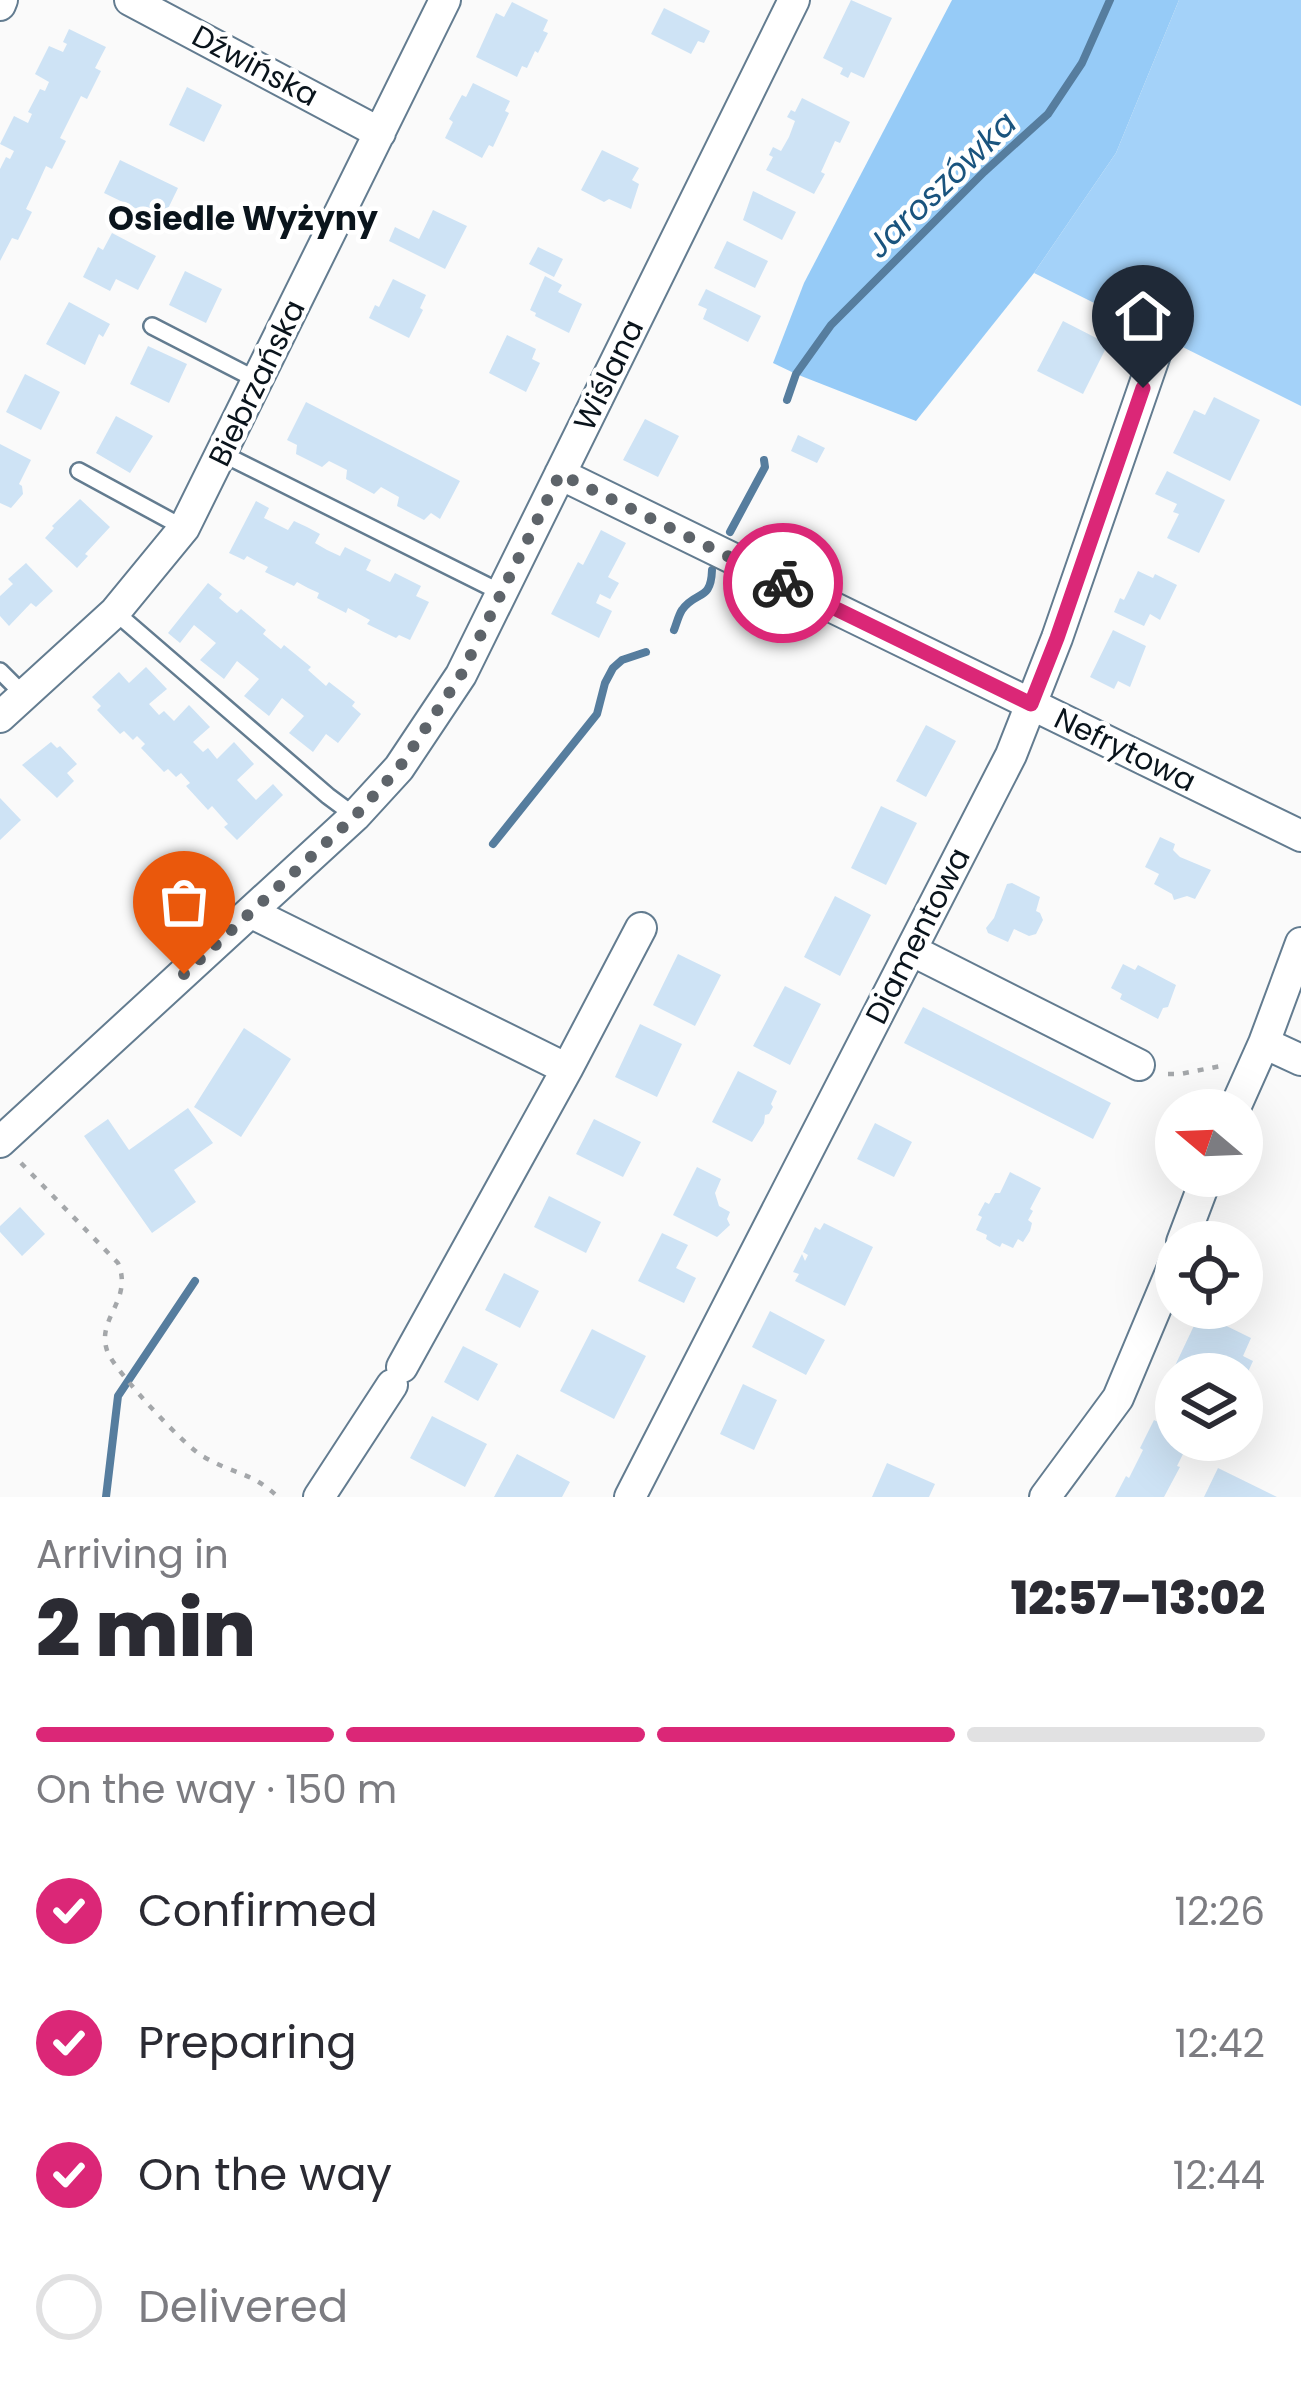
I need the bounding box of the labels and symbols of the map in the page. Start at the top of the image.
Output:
street label: Dźwińska [184,14,326,117]
water label: Jaroszówka [856,100,1027,268]
district label: Osiedle Wyżyny [108,195,378,242]
pin [1092,265,1194,388]
street label: Biebrzańska [198,292,315,473]
street label: Wiślana [563,312,654,438]
courier [723,523,843,643]
street label: Nefrytowa [1047,697,1203,802]
street label: Diamentowa [855,840,980,1031]
pin [133,851,235,974]
north arrow [1155,1089,1263,1197]

